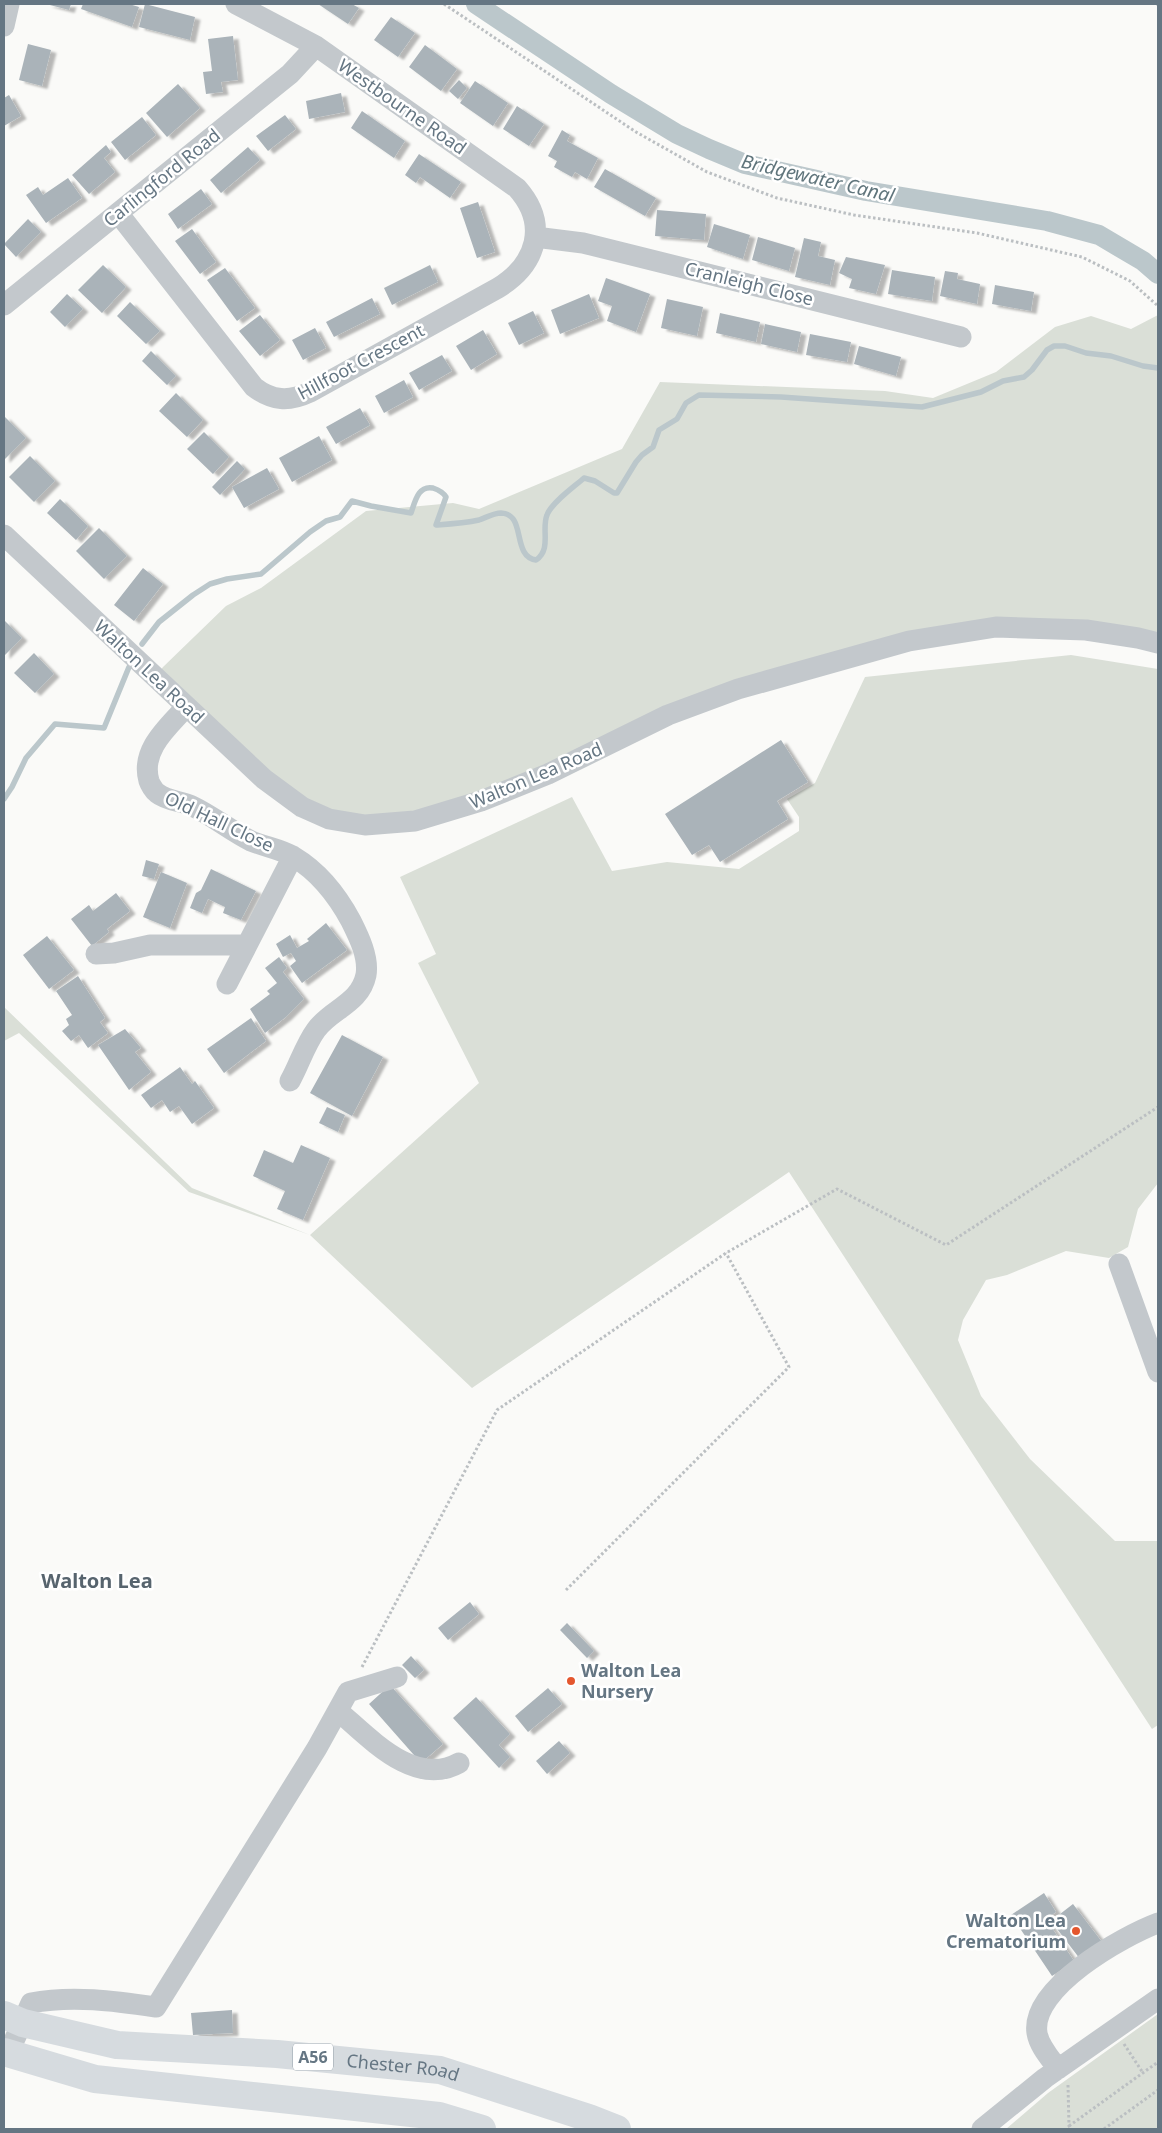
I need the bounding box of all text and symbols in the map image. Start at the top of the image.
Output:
street label: Westbourne Road [334,53,471,159]
street label: Carlingford Road [98,123,225,232]
water label: Bridgewater Canal [739,148,898,209]
street label: Cranleigh Close [682,255,816,311]
street label: Hillfoot Crescent [293,317,428,405]
street label: Walton Lea Road [90,614,210,728]
street label: Walton Lea Road [466,736,606,814]
street label: Old Hall Close [161,785,278,857]
district label: Walton Lea [41,1567,153,1594]
place label: Walton Lea Nursery [581,1658,681,1703]
marker: Walton Lea Nursery [565,1675,577,1687]
place label: Walton Lea Crematorium [946,1908,1066,1953]
marker: Walton Lea Crematorium [1070,1925,1082,1937]
road number: A56 [293,2044,333,2070]
street label: Chester Road [346,2048,463,2086]

